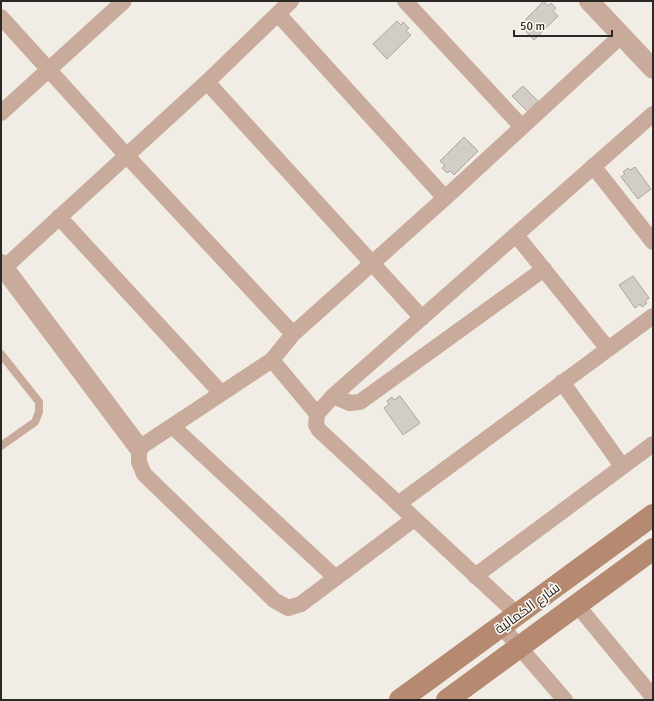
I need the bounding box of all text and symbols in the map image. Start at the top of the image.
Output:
scale bar [514,12,612,38]
text: 50 m [520,19,545,34]
street label: شارع الكمالية [491,579,563,638]

